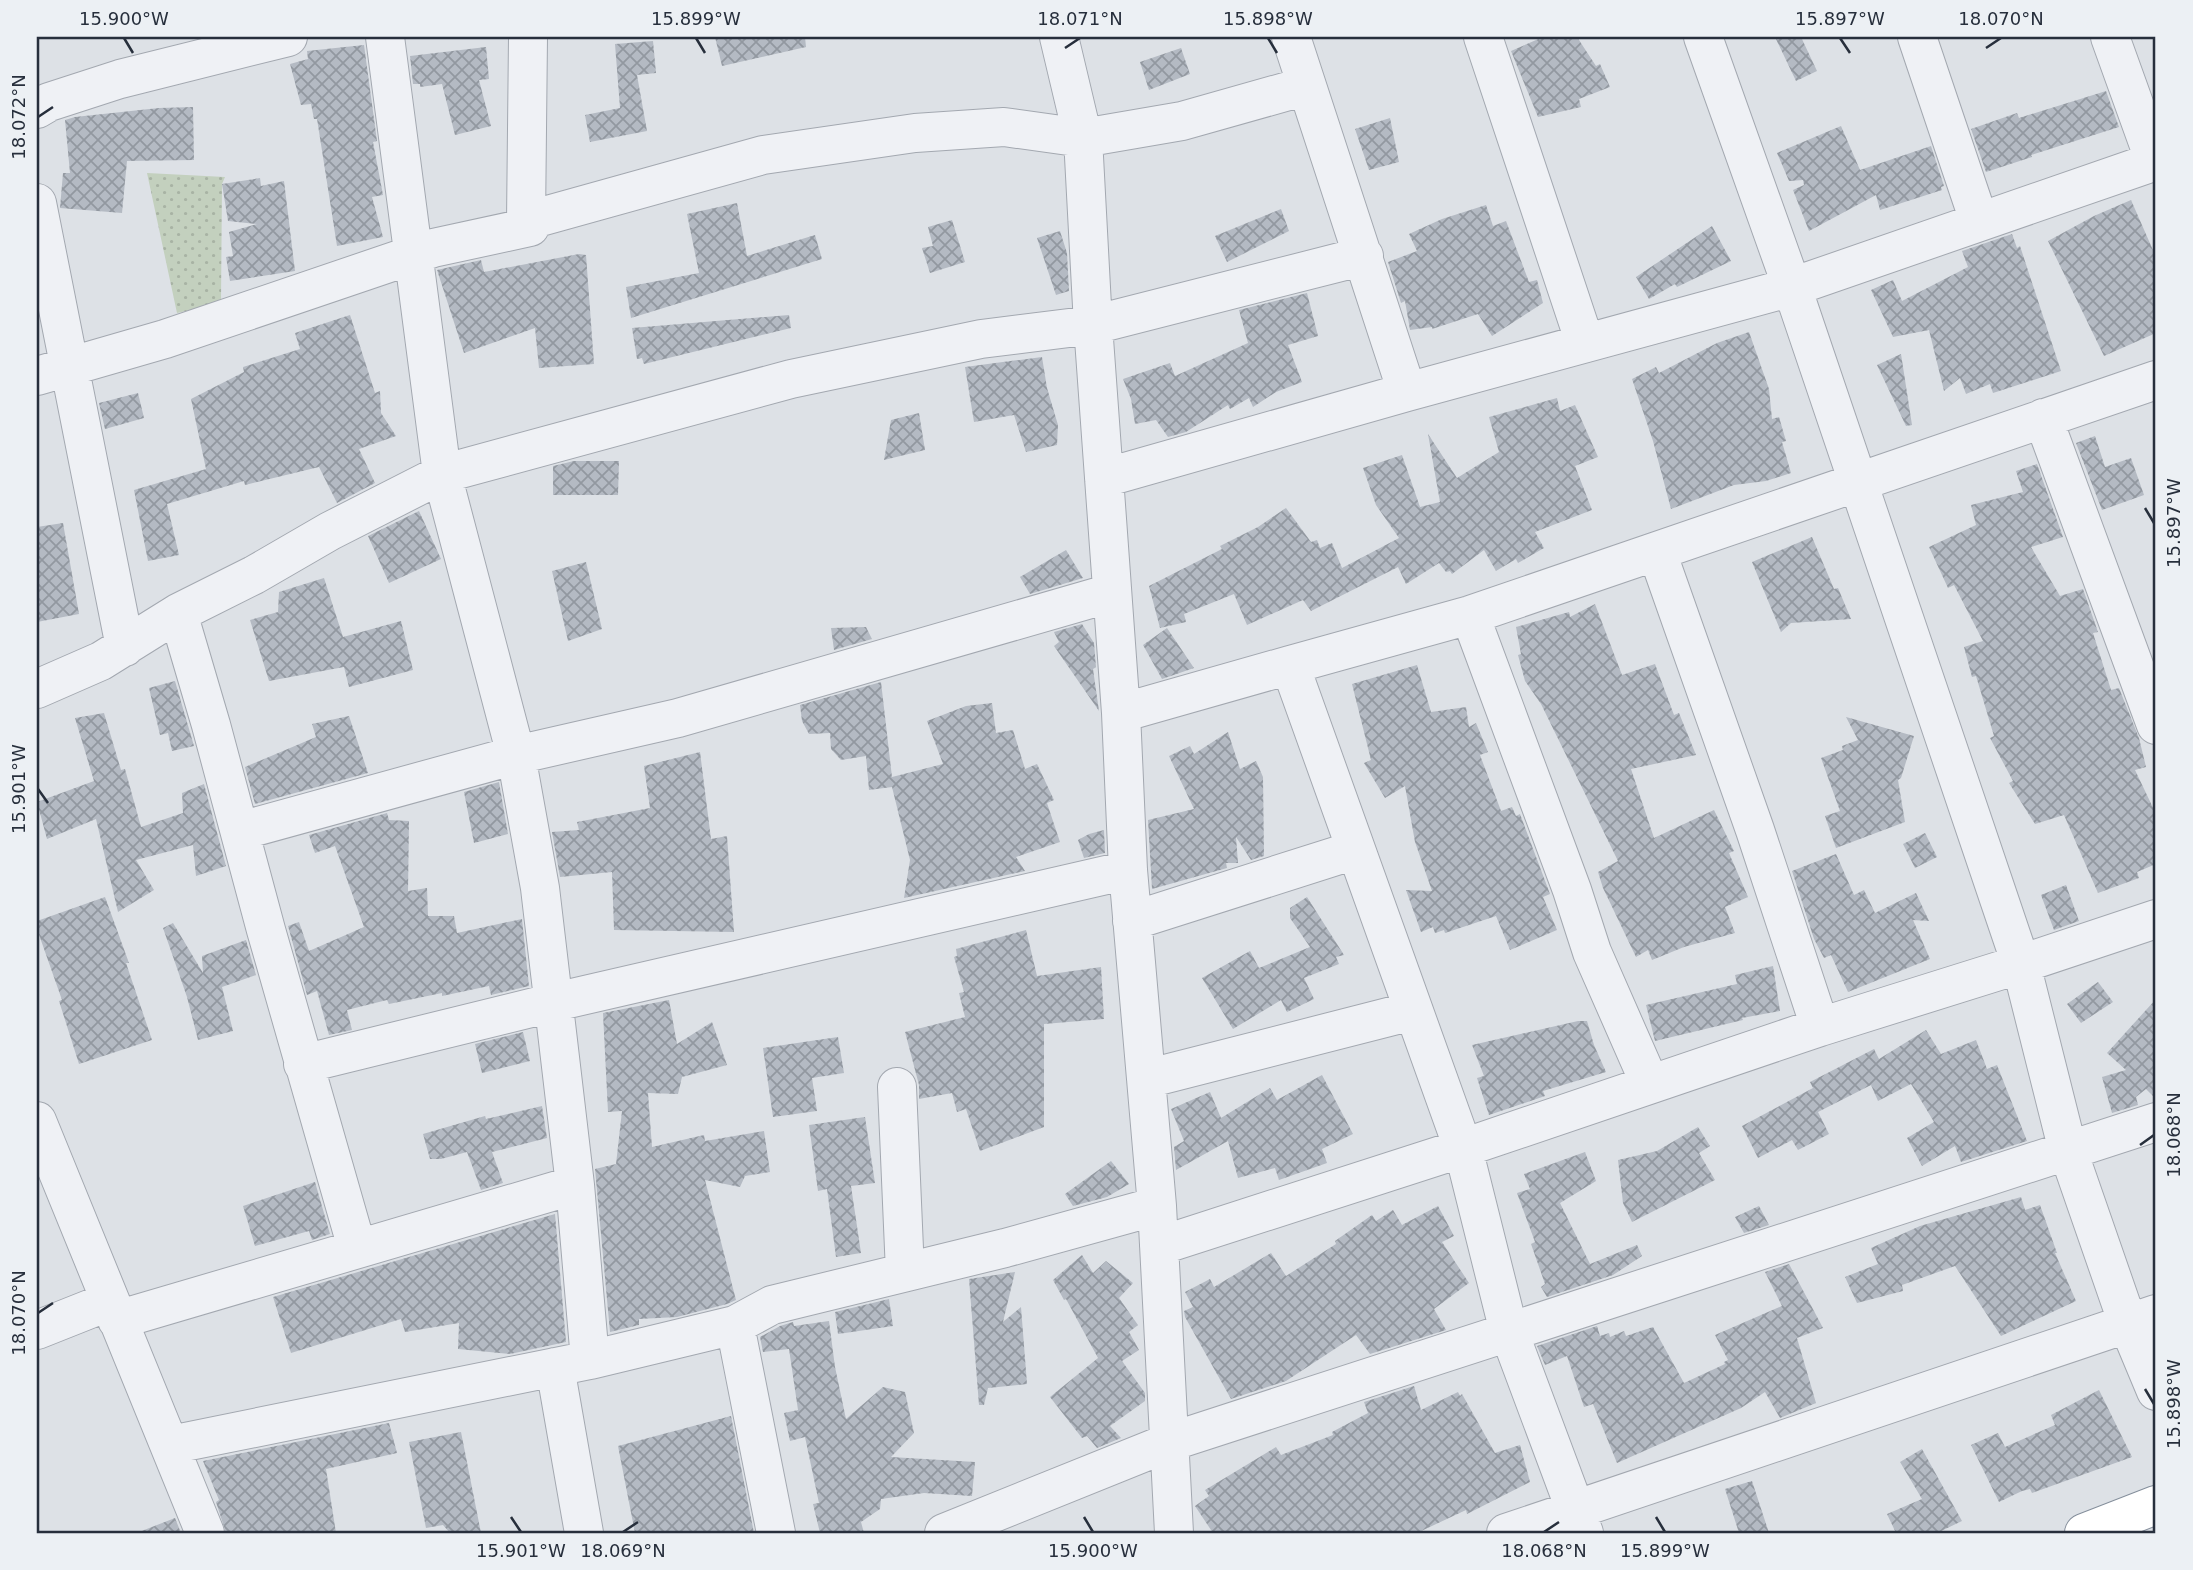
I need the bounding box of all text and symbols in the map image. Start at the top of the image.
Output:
text: 15.900°W [79,8,169,29]
text: 15.899°W [651,8,741,29]
text: 18.071°N [1037,8,1123,29]
text: 15.898°W [1223,8,1313,29]
text: 15.897°W [1795,8,1885,29]
text: 18.070°N [1958,8,2044,29]
text: 18.072°N [8,74,29,160]
text: 15.897°W [2163,478,2184,568]
text: 15.901°W [8,744,29,834]
text: 18.068°N [2163,1092,2184,1178]
text: 18.070°N [8,1270,29,1356]
text: 15.898°W [2163,1359,2184,1449]
text: 15.901°W [476,1540,566,1561]
text: 18.069°N [580,1540,666,1561]
text: 15.900°W [1048,1540,1138,1561]
text: 18.068°N [1501,1540,1587,1561]
text: 15.899°W [1620,1540,1710,1561]

